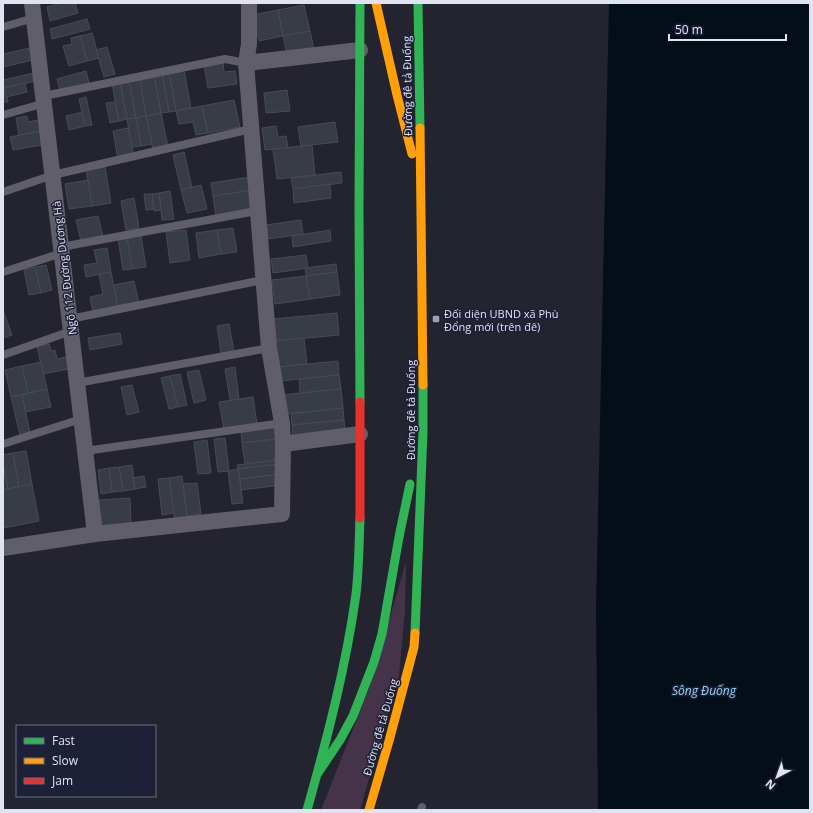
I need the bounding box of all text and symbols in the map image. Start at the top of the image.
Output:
scale bar [669,16,786,42]
text: 50 m [675,21,703,38]
street label: Đường đê tả Đuống [399,36,415,136]
street label: Ngõ 112 Đường Dương Hà [48,200,80,336]
place label: Đối diện UBND xã Phù Đổng mới (trên đê) [444,306,559,334]
marker: Đối diện UBND xã Phù Đổng mới (trên đê) [431,314,441,324]
street label: Đường đê tả Đuống [403,360,418,460]
street label: Đường đê tả Đuống [359,677,401,777]
water label: Sông Đuống [672,682,737,699]
legend [16,725,156,797]
text: Fast [52,732,75,749]
text: Slow [52,752,79,769]
north arrow [757,757,797,797]
text: Jam [51,772,73,789]
text: N [762,776,778,794]

